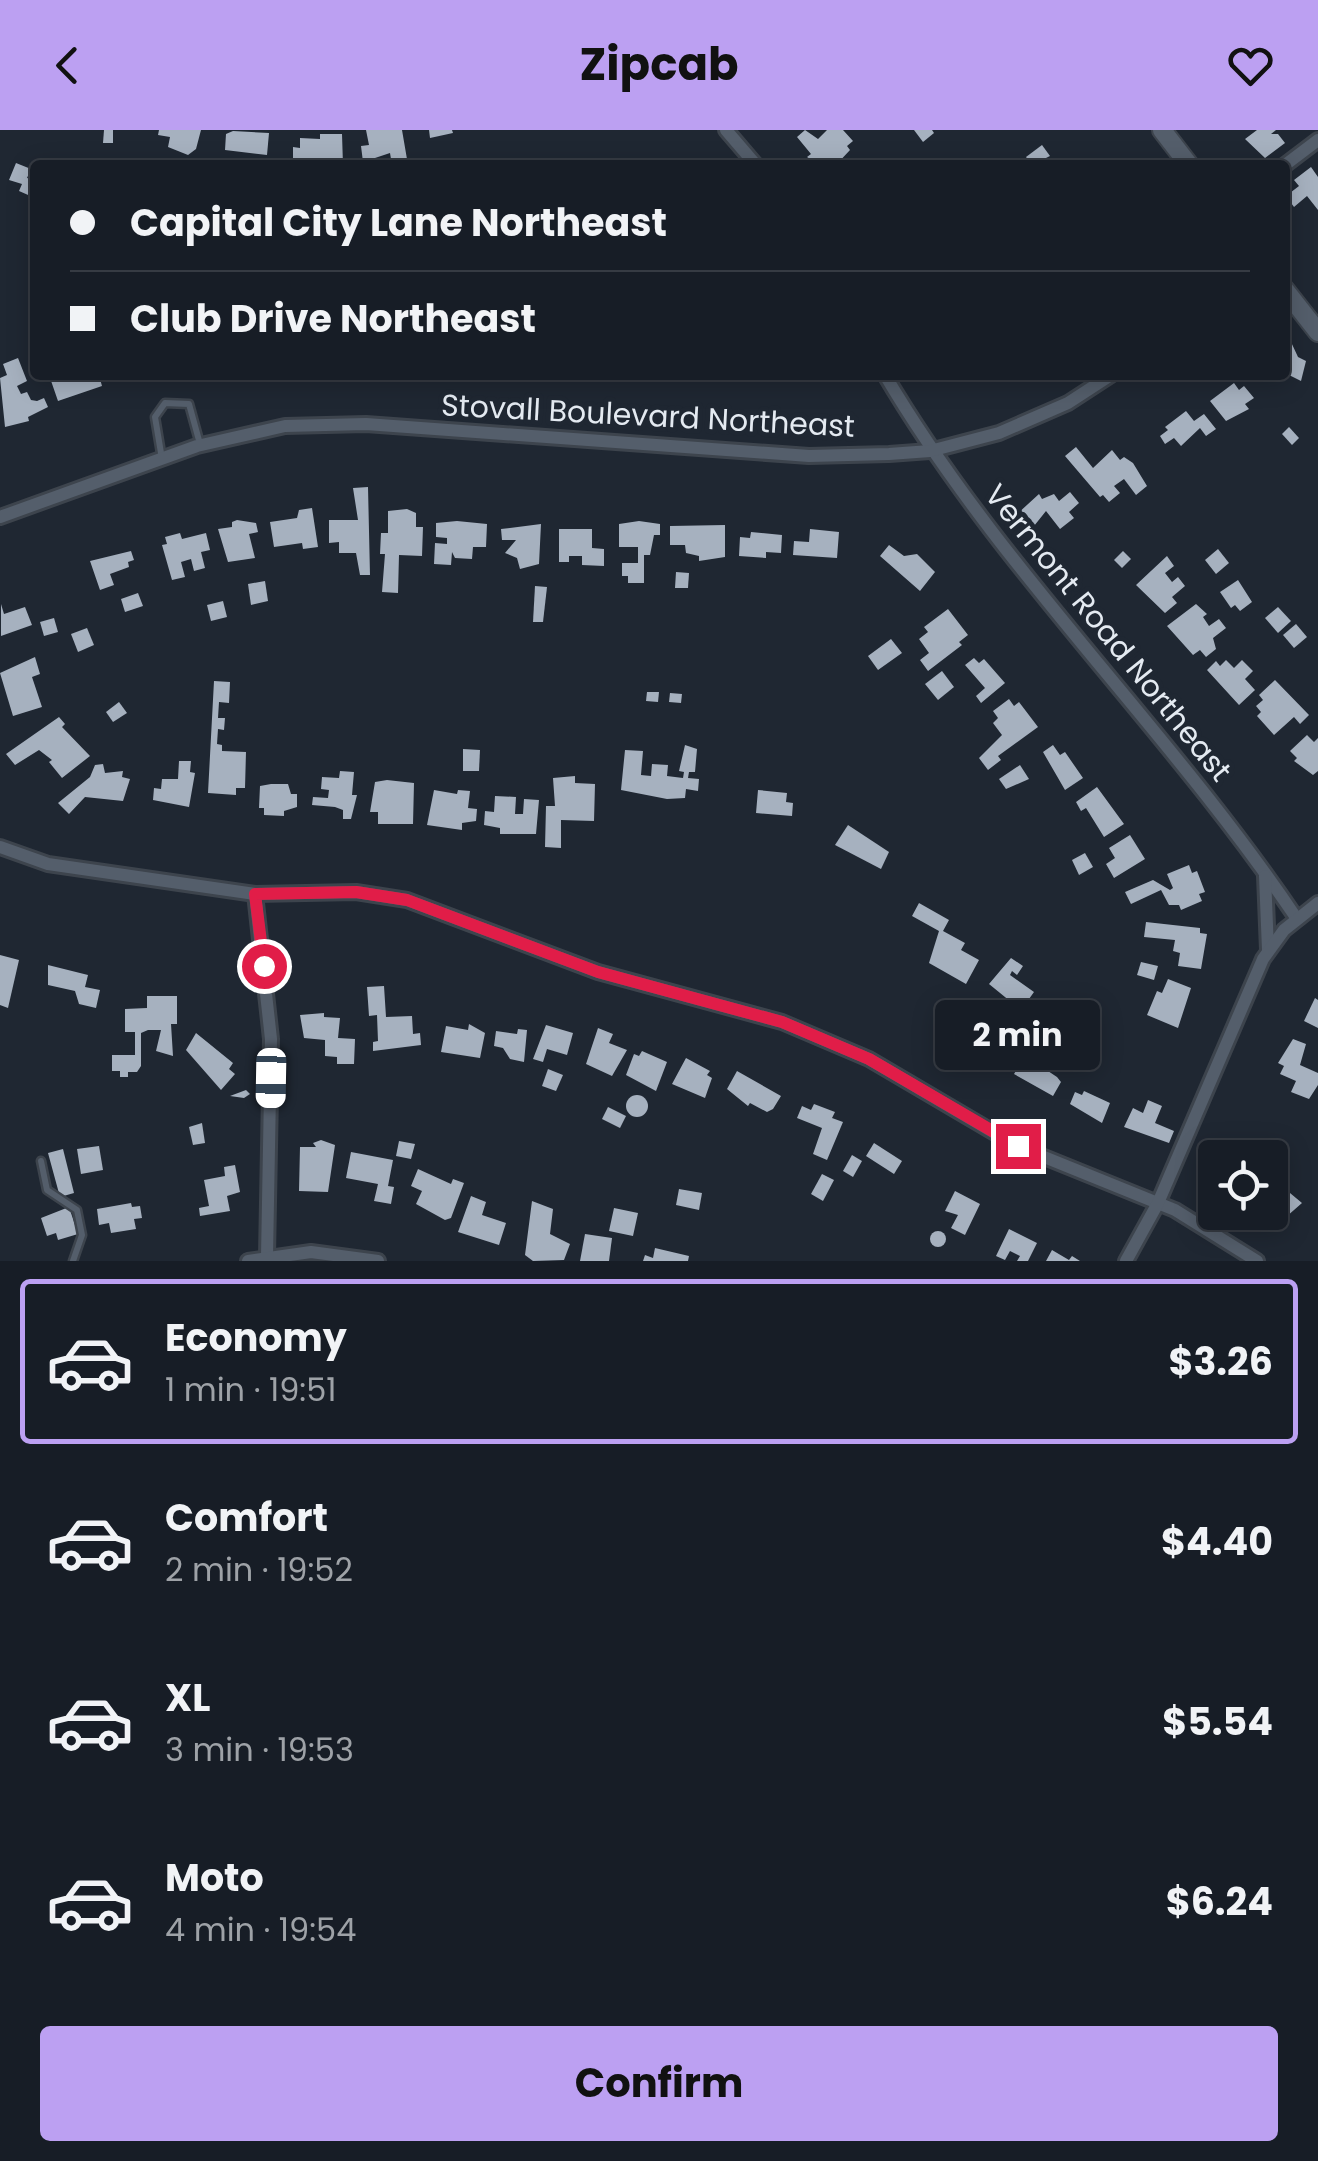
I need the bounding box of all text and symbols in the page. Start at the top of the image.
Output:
text: Zipcab [580,33,739,96]
icon: back [40,38,95,93]
icon: heart [1223,38,1278,93]
text: Capital City Lane Northeast [130,196,667,249]
text: Club Drive Northeast [130,292,536,345]
street label: Stovall Boulevard Northeast [440,383,856,448]
street label: Vermont Road Northeast [975,475,1242,791]
route start [242,944,287,989]
callout: 2 min [936,1001,1100,1071]
text: 2 min [973,1012,1062,1057]
car [255,1048,287,1108]
route end [996,1124,1041,1169]
map controls [1198,1140,1288,1230]
button: locate [1198,1140,1288,1230]
text: Economy [165,1311,347,1364]
icon: car [45,1317,135,1407]
text: $3.26 [1168,1335,1273,1388]
text: 1 min · 19:51 [165,1367,337,1412]
text: Comfort [165,1491,328,1544]
icon: car [45,1497,135,1587]
text: $4.40 [1161,1515,1273,1568]
text: 2 min · 19:52 [165,1547,353,1592]
text: XL [165,1671,210,1724]
icon: car [45,1677,135,1767]
text: $5.54 [1162,1695,1273,1748]
text: 3 min · 19:53 [165,1727,354,1772]
text: Moto [165,1851,264,1904]
icon: car [45,1857,135,1947]
text: $6.24 [1166,1875,1273,1928]
text: 4 min · 19:54 [165,1907,356,1952]
button: Confirm [40,2026,1278,2141]

